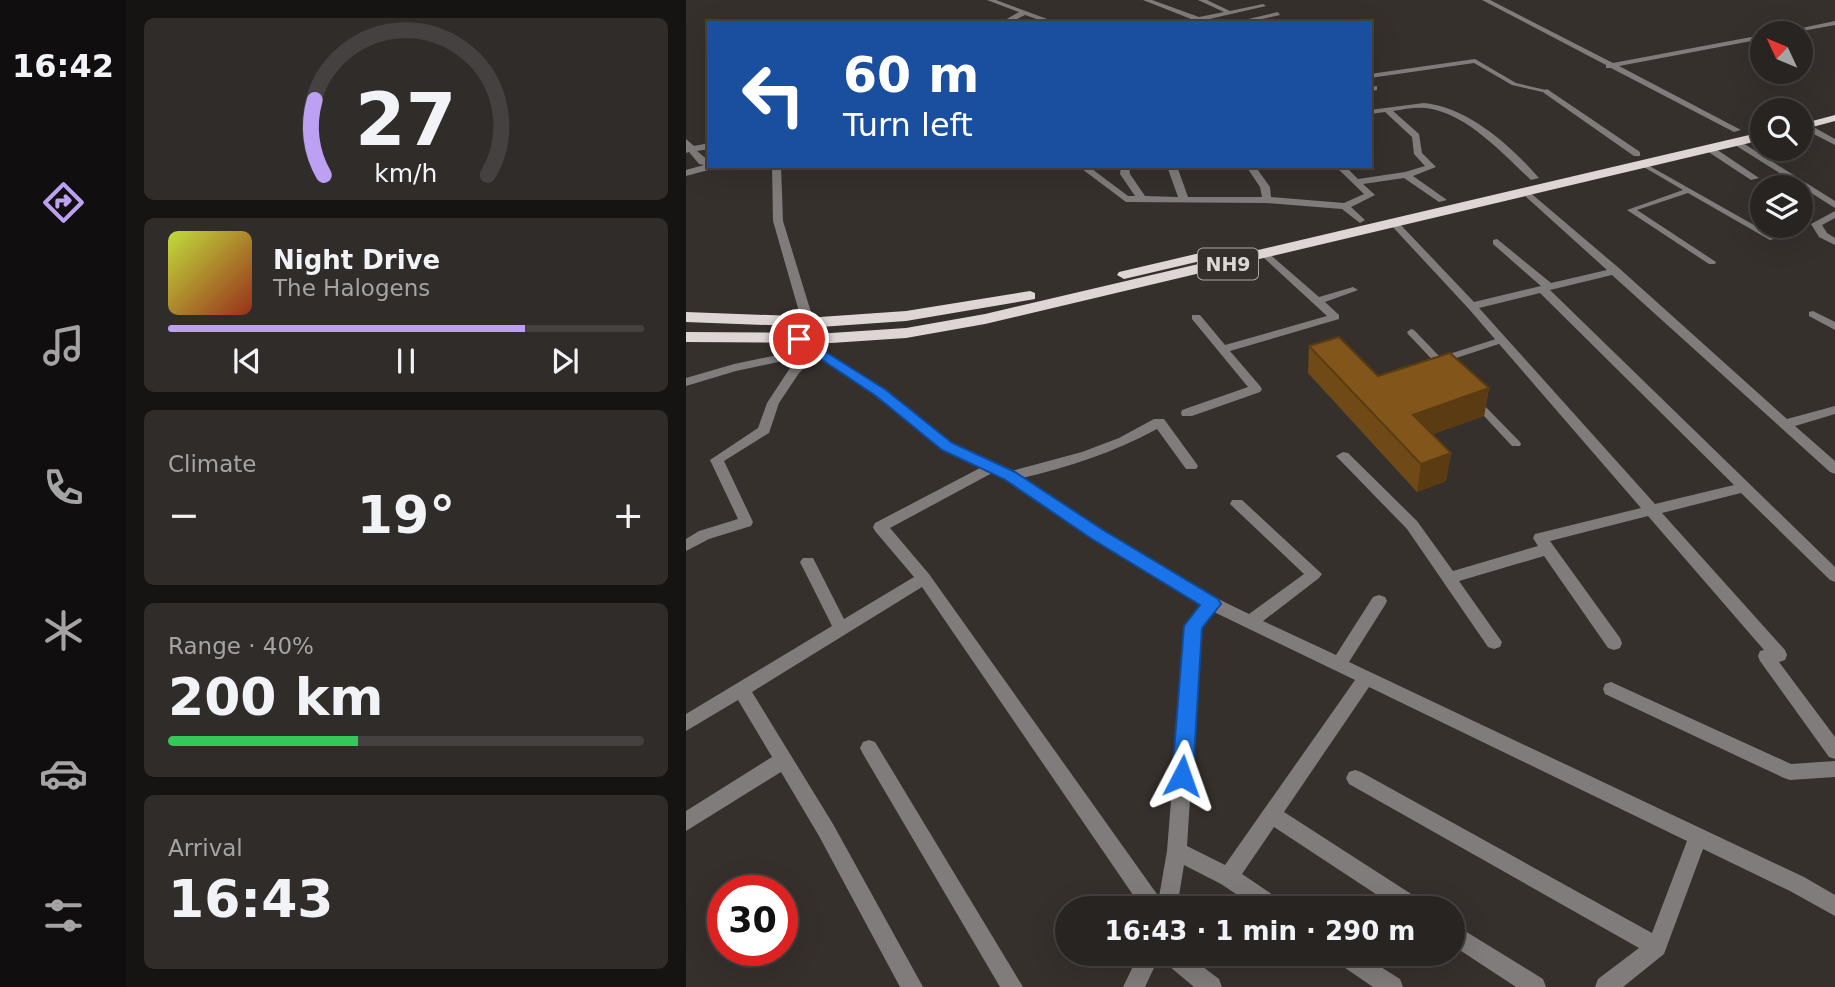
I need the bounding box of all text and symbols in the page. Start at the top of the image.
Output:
north arrow [1750,21,1813,84]
map controls [1750,21,1813,238]
text: 16:42 [12,47,114,85]
text: 60 m [843,47,979,104]
icon: left [728,49,819,140]
text: 27 [355,77,457,162]
button: search [1750,98,1813,161]
text: Turn left [843,106,973,144]
text: km/h [374,159,438,188]
button: layers [1750,175,1813,238]
icon: directions [39,178,88,227]
text: Night Drive [273,245,440,275]
road number: NH9 [1198,248,1258,280]
text: The Halogens [273,275,430,301]
pin [769,309,829,369]
icon: arrive [780,320,818,358]
icon: music [39,321,88,370]
icon: previous [228,342,266,380]
icon: pause [387,342,425,380]
icon: next [546,342,584,380]
text: Climate [168,451,257,477]
icon: phone [39,463,88,512]
text: 19° [357,485,455,545]
text: − [168,493,200,537]
text: + [612,493,644,537]
icon: climate [39,606,88,655]
text: Range · 40% [168,633,314,659]
text: 200 km [168,667,383,727]
position arrow [1145,739,1219,813]
icon: car [39,749,88,798]
text: Arrival [168,835,243,861]
text: 16:43 [168,869,334,929]
speed limit sign: 30 [707,875,798,966]
icon: filters [39,891,88,940]
text: 16:43 · 1 min · 290 m [1105,916,1415,946]

